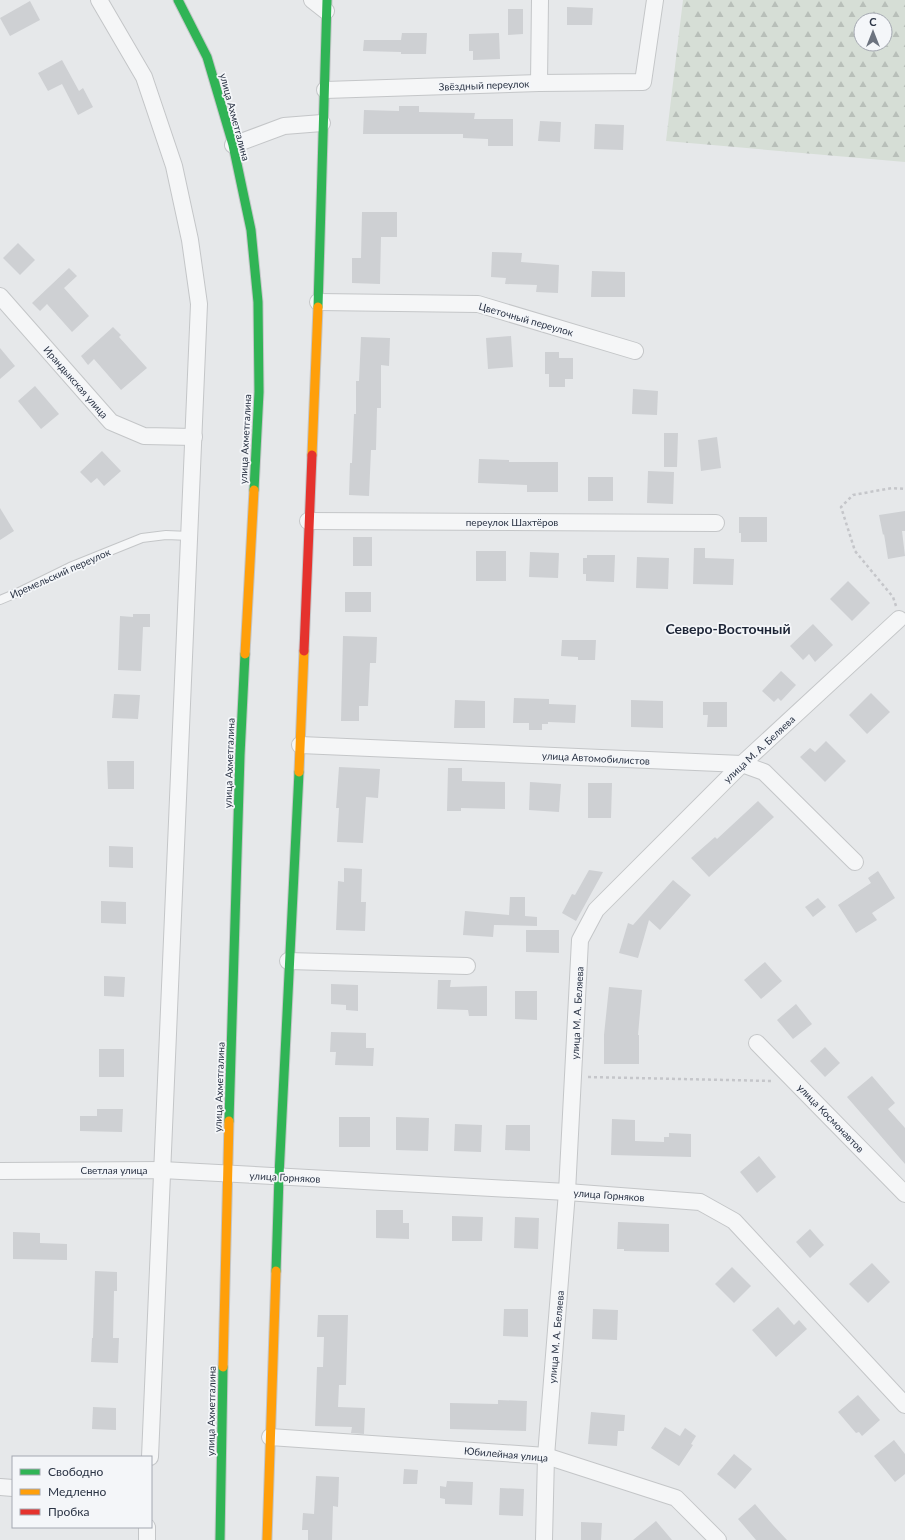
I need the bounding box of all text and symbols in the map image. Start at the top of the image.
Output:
north arrow [853,12,893,52]
text: С [869,15,877,28]
street label: улица Ахметгалина [218,72,252,162]
street label: Звёздный переулок [438,77,530,93]
street label: Цветочный переулок [477,300,575,338]
street label: Ирандыкская улица [41,343,111,421]
street label: улица Ахметгалина [237,394,253,484]
street label: переулок Шахтёров [466,516,558,528]
street label: Иремельский переулок [8,545,113,601]
district label: Северо-Восточный [665,620,791,637]
street label: улица М. А. Беляева [721,713,797,785]
street label: улица Ахметгалина [221,718,237,808]
street label: улица Автомобилистов [542,749,650,767]
street label: улица М. А. Беляева [569,966,585,1060]
street label: улица Ахметгалина [211,1042,227,1132]
street label: улица Космонавтов [795,1081,867,1155]
street label: Светлая улица [80,1164,148,1176]
street label: улица Горняков [249,1169,321,1185]
street label: улица Горняков [573,1187,645,1203]
street label: улица М. А. Беляева [546,1290,566,1384]
street label: улица Ахметгалина [204,1366,218,1456]
street label: Юбилейная улица [463,1444,549,1464]
legend [12,1456,152,1528]
text: Свободно [48,1464,104,1479]
text: Медленно [48,1484,107,1499]
text: Пробка [48,1504,89,1519]

